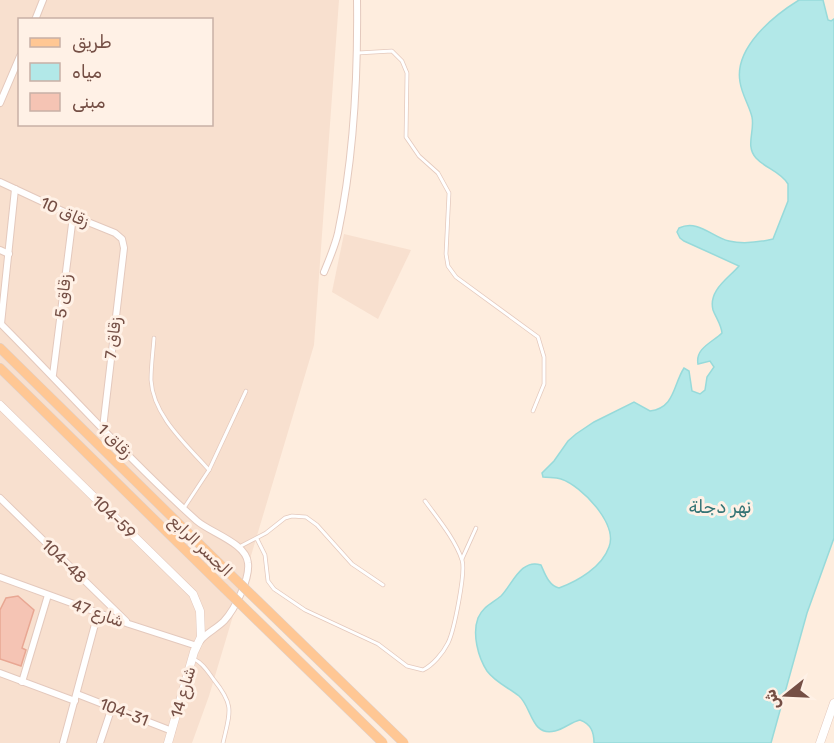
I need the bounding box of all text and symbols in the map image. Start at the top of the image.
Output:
legend [18,18,213,126]
text: طريق [72,31,112,53]
text: مياه [72,61,102,83]
text: مبنى [72,91,106,113]
street label: زقاق 10 [37,193,92,232]
street label: زقاق 5 [51,273,76,319]
street label: زقاق 7 [101,316,126,360]
street label: زقاق 1 [93,420,136,463]
street label: 104-59 [88,492,140,542]
water label: نهر دجلة [689,496,751,518]
street label: الجسر الرابع [164,512,236,582]
street label: 104-48 [38,535,90,587]
street label: شارع 47 [69,595,127,633]
street label: شارع 14 [167,664,201,720]
north arrow [756,665,816,725]
text: ش [760,687,784,712]
street label: 104-31 [97,694,151,730]

